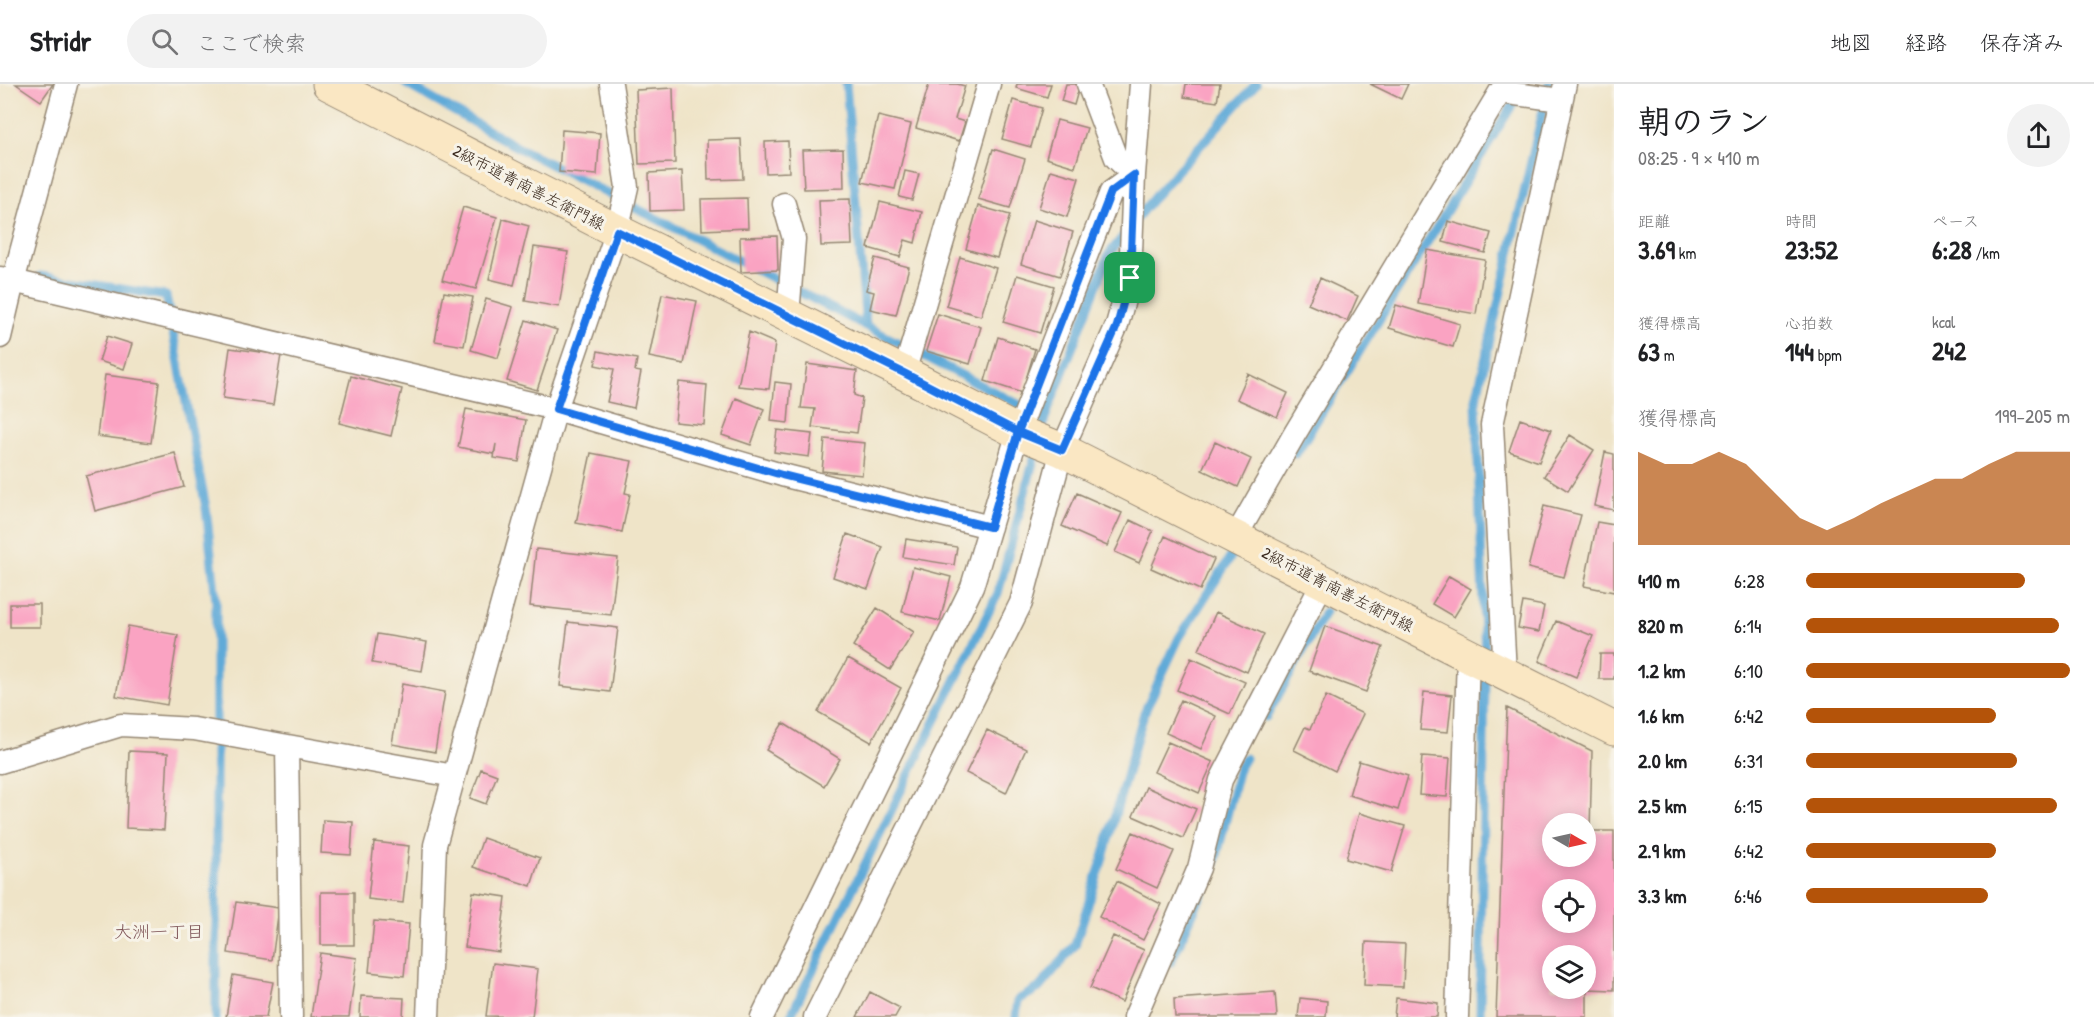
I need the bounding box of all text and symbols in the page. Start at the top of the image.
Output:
search box [127,14,547,68]
text: Stridr [30,22,91,60]
icon: search [148,25,181,58]
text: ここで検索 [196,28,306,58]
text: 地図 [1830,28,1872,57]
text: 経路 [1905,28,1947,57]
text: 保存済み [1980,28,2064,57]
text: 朝のラン [1638,99,1770,143]
button: share [2007,104,2070,167]
street label: 2級市道青南善左衛門線 [449,139,609,235]
text: 08:25 · 9 × 410 m [1638,144,1760,171]
text: 距離 [1638,210,1670,232]
text: 時間 [1785,210,1817,232]
text: ペース [1932,210,1979,232]
text: 3.69 [1638,232,1675,267]
text: 23:52 [1785,232,1838,267]
text: 6:28 [1932,232,1972,267]
text: km [1675,242,1696,264]
text: /km [1972,242,2000,264]
pin [1104,252,1155,303]
icon: arrive [1113,261,1146,294]
text: kcal [1932,311,1955,333]
text: 獲得標高 [1638,312,1702,334]
text: 心拍数 [1785,312,1833,334]
text: 242 [1932,333,1966,368]
text: 63 [1638,334,1660,369]
text: 144 [1785,334,1814,369]
text: m [1660,344,1675,366]
text: bpm [1814,344,1842,366]
text: 199–205 m [1995,402,2070,429]
text: 獲得標高 [1638,404,1718,431]
street label: 2級市道青南善左衛門線 [1258,541,1418,637]
text: 410 m [1638,567,1680,594]
text: 6:28 [1734,567,1765,594]
text: 820 m [1638,612,1683,639]
text: 6:14 [1734,612,1761,639]
text: 1.2 km [1638,657,1685,684]
text: 6:10 [1734,657,1763,684]
text: 1.6 km [1638,702,1684,729]
text: 6:42 [1734,702,1763,729]
text: 2.0 km [1638,747,1687,774]
text: 6:31 [1734,747,1763,774]
text: 2.5 km [1638,792,1687,819]
text: 6:15 [1734,792,1762,819]
north arrow [1542,813,1596,867]
map controls [1542,813,1596,999]
text: 2.9 km [1638,837,1685,864]
text: 6:42 [1734,837,1763,864]
button: locate [1542,879,1596,933]
text: 3.3 km [1638,882,1687,909]
text: 6:46 [1734,882,1762,909]
district label: 大洲一丁目 [114,919,204,944]
button: layers [1542,945,1596,999]

